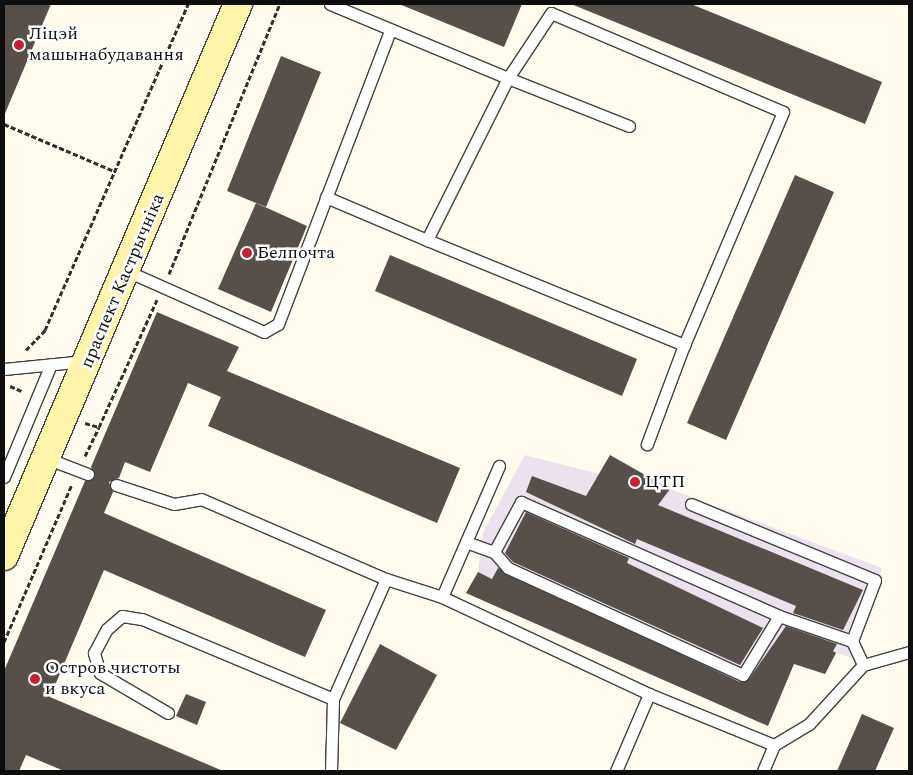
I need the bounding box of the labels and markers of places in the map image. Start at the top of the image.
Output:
place label: Ліцэй машынабудавання [29,24,184,66]
marker: Ліцэй машынабудавання [13,39,25,51]
place label: Белпочта [257,242,335,264]
marker: Белпочта [241,247,253,259]
place label: ЦТП [645,471,685,493]
marker: ЦТП [629,476,641,488]
place label: Остров чистоты и вкуса [45,658,180,701]
marker: Остров чистоты и вкуса [29,673,41,685]

